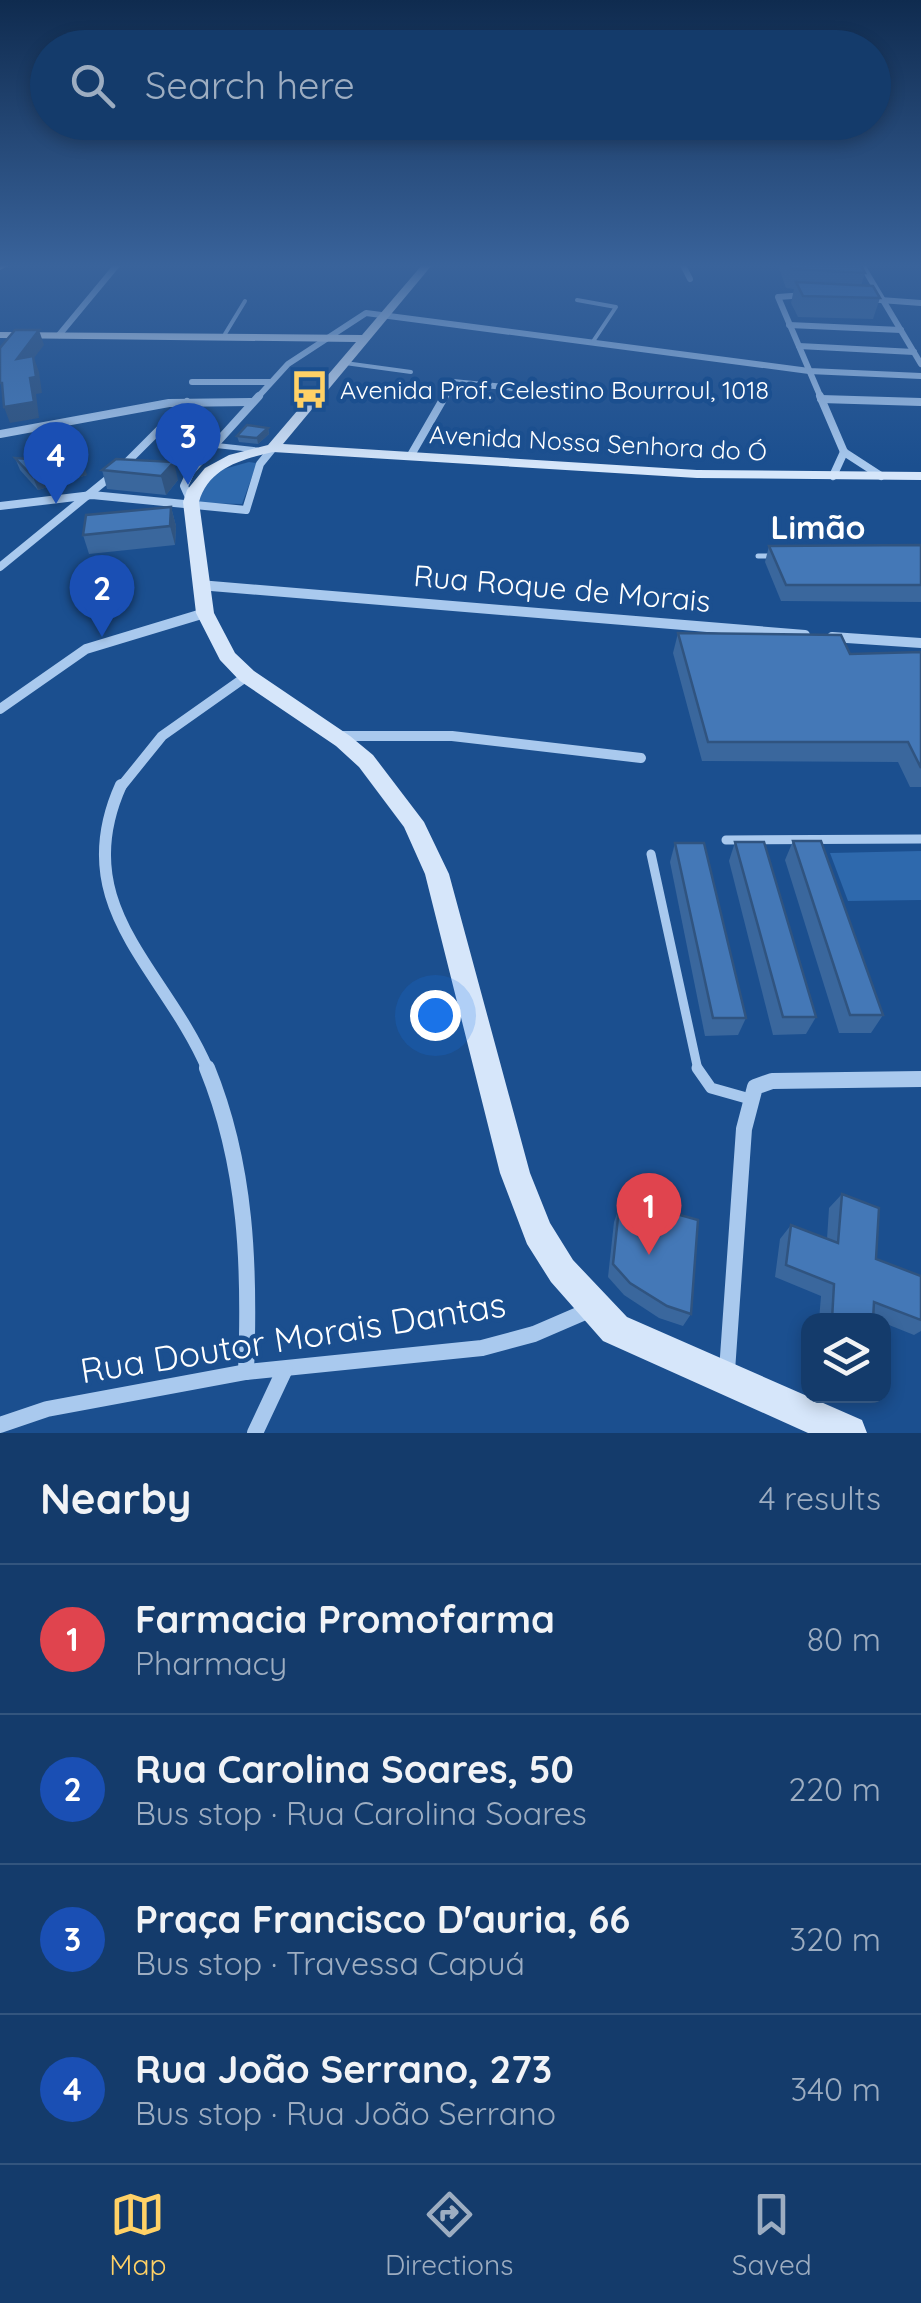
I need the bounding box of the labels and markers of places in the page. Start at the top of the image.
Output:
bus stop icon: Avenida Prof. Celestino Bourroul, 1018 [289,369,331,411]
place label: Avenida Prof. Celestino Bourroul, 1018 [340,374,769,405]
pin: 3 [156,402,220,485]
pin: 4 [23,422,88,504]
pin: 2 [70,554,134,637]
pin: 1 [616,1172,682,1255]

